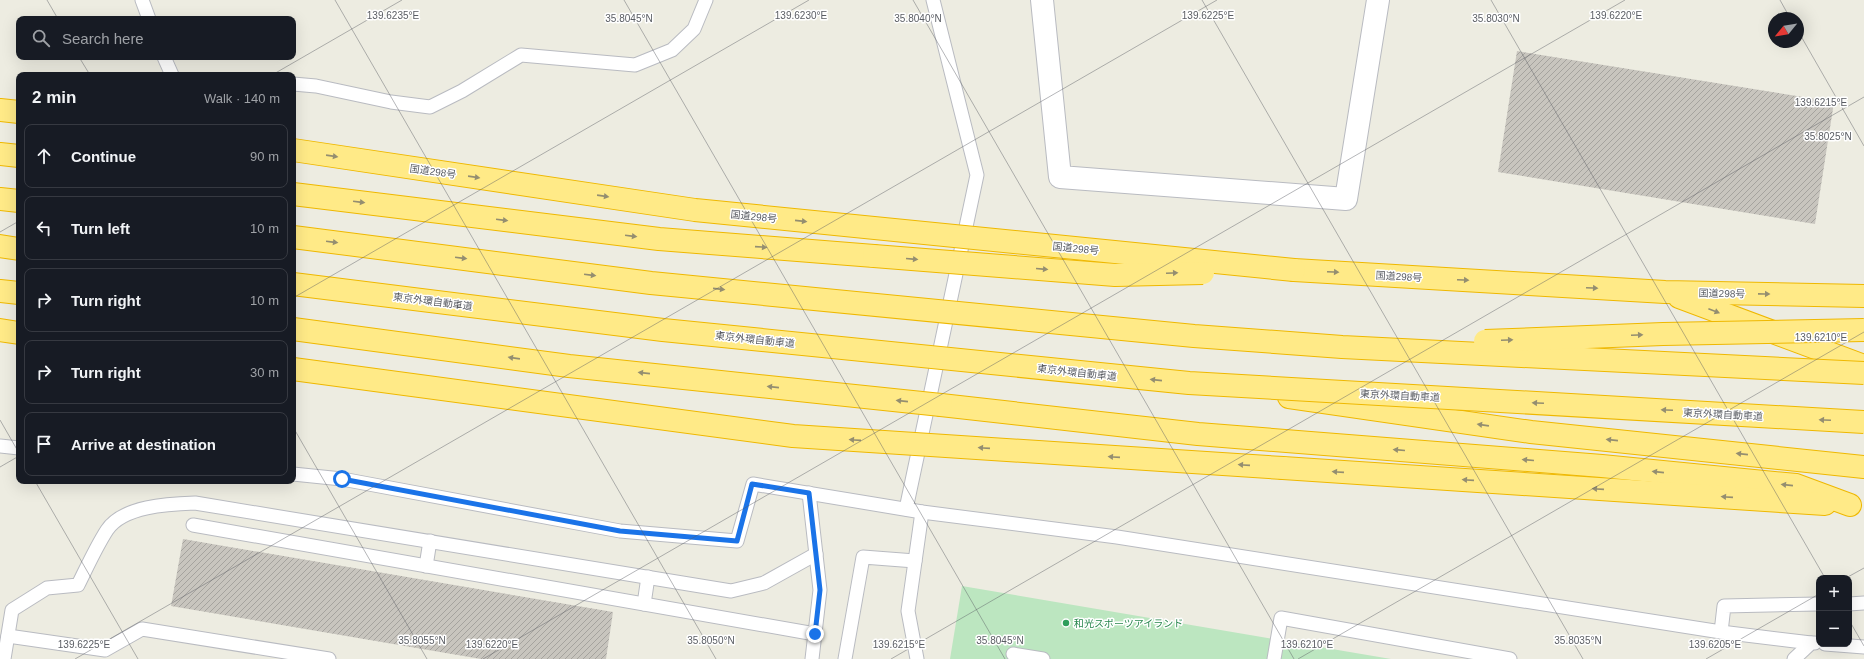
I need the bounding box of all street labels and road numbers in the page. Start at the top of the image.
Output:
street label: 国道298号 [409,163,457,180]
street label: 国道298号 [730,209,778,224]
street label: 国道298号 [1052,241,1100,256]
street label: 国道298号 [1375,270,1423,283]
street label: 国道298号 [1699,288,1745,299]
street label: 東京外環自動車道 [393,291,473,312]
street label: 東京外環自動車道 [715,330,795,349]
street label: 東京外環自動車道 [1037,363,1117,382]
street label: 東京外環自動車道 [1360,388,1440,403]
street label: 東京外環自動車道 [1683,407,1763,422]

